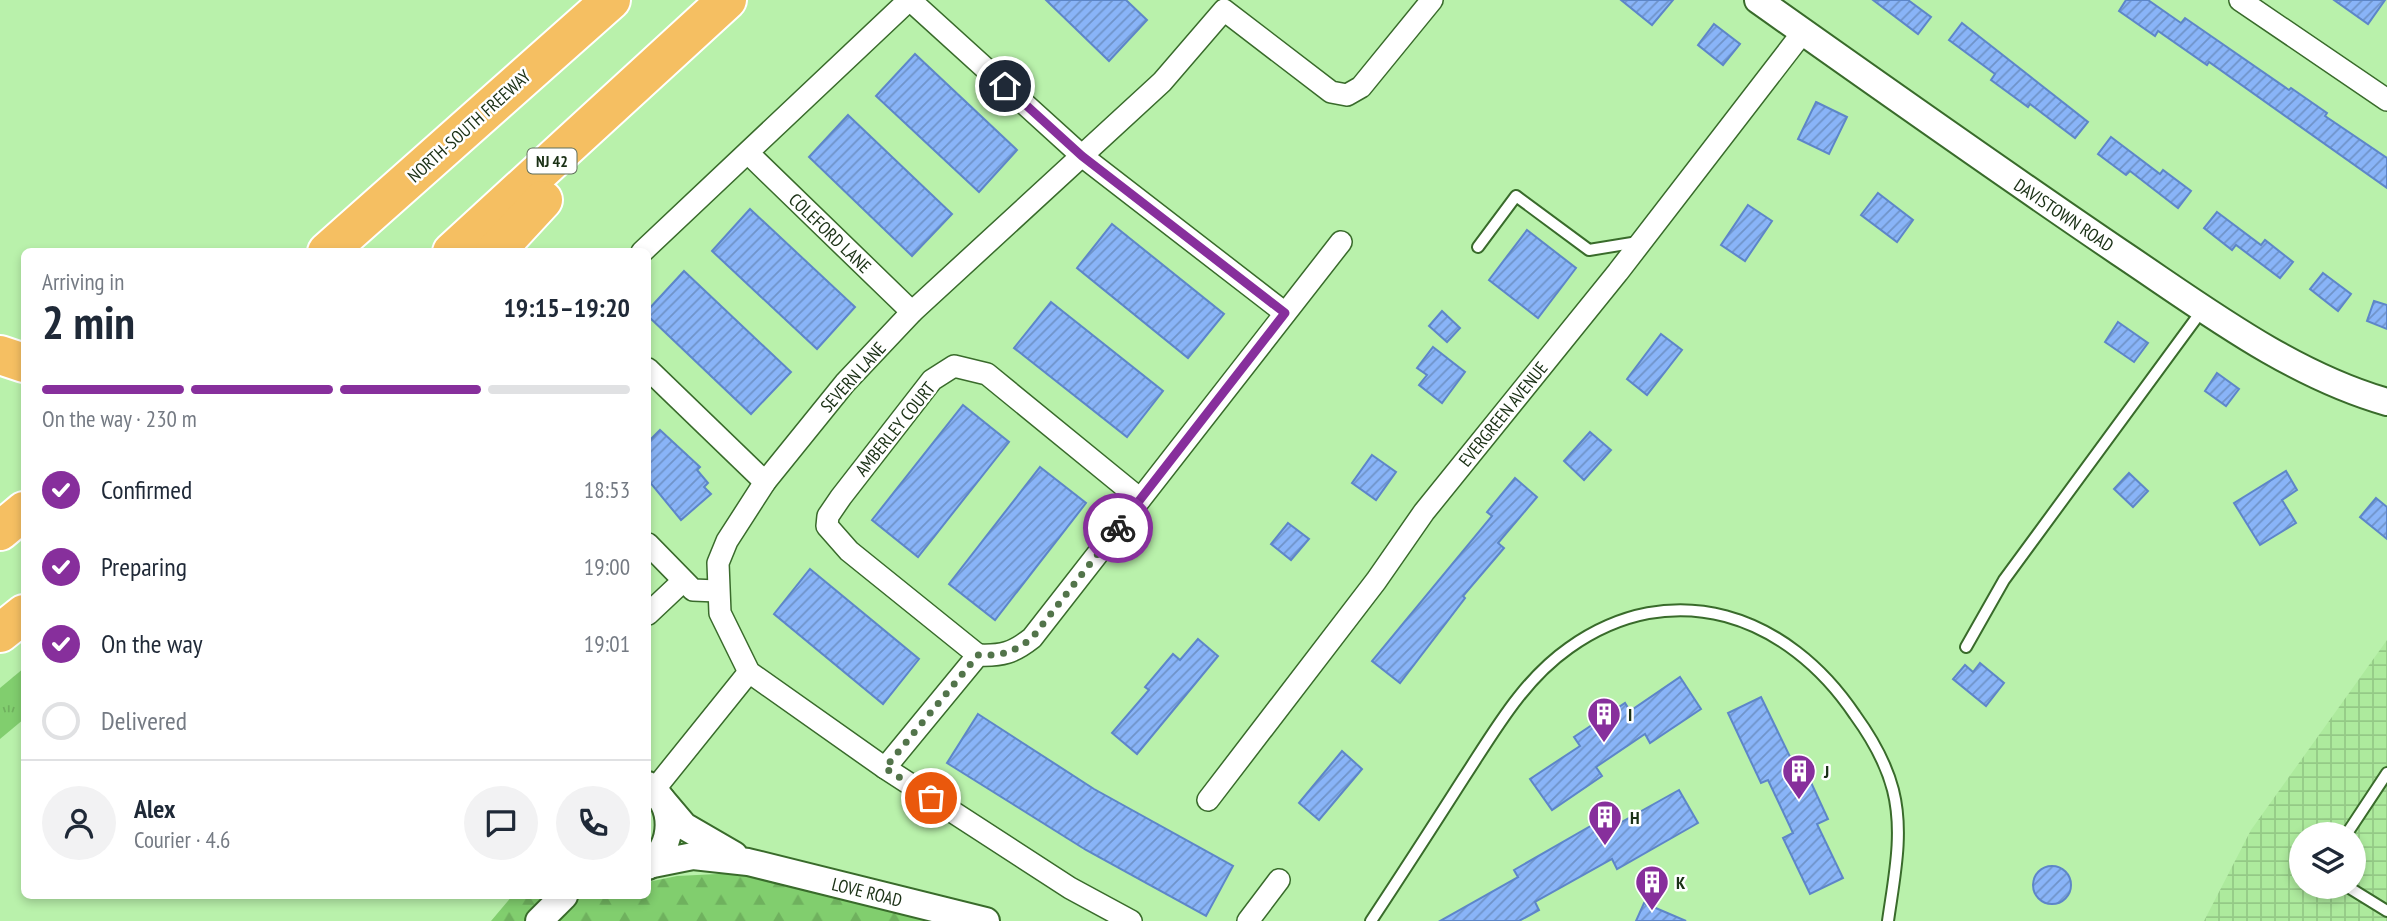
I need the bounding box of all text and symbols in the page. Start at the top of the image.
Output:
pin [975,56,1035,116]
street label: NORTH-SOUTH FREEWAY [403,64,536,187]
icon: home [986,67,1024,105]
road number: NJ 42 [528,148,576,174]
street label: DAVISTOWN ROAD [2010,173,2118,257]
street label: COLEFORD LANE [784,188,876,278]
text: Arriving in [42,267,124,296]
text: 19:15–19:20 [503,291,630,324]
text: 2 min [42,292,135,352]
street label: SEVERN LANE [815,337,891,417]
street label: EVERGREEN AVENUE [1454,357,1552,471]
street label: AMBERLEY COURT [850,377,940,481]
text: On the way · 230 m [42,404,197,433]
icon: check [42,471,80,509]
text: Confirmed [101,473,192,506]
text: 18:53 [584,475,630,504]
courier [1083,493,1153,563]
icon: bike [1099,509,1137,547]
icon: check [42,548,80,586]
text: Preparing [101,550,187,583]
text: 19:00 [584,552,630,581]
icon: check [42,625,80,663]
text: On the way [101,627,203,660]
text: 19:01 [584,629,630,658]
building icon: I [1585,695,1623,744]
place label: I [1628,703,1632,726]
text: Delivered [101,704,187,737]
building icon: J [1780,752,1818,801]
place label: J [1823,760,1829,783]
pin [901,768,961,828]
icon: bag [912,779,950,817]
button: person [42,786,116,860]
button: chat [464,786,538,860]
button: phone [556,786,630,860]
text: Alex [134,792,175,825]
building icon: H [1586,798,1624,847]
place label: H [1630,806,1640,829]
map controls [2289,822,2366,899]
button: layers [2289,822,2366,899]
text: Courier · 4.6 [134,825,230,854]
building icon: K [1633,863,1671,912]
place label: K [1676,871,1686,894]
street label: LOVE ROAD [830,872,904,912]

